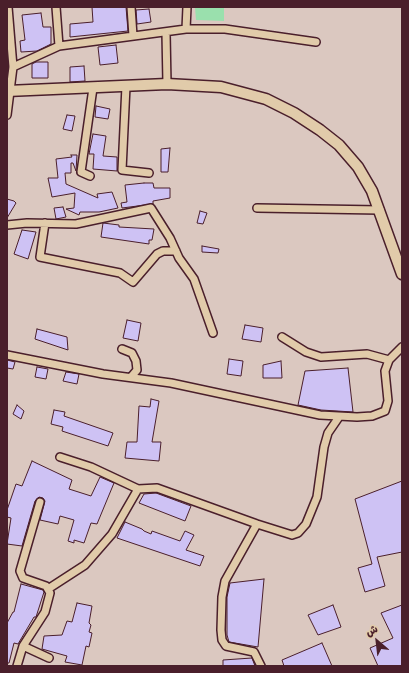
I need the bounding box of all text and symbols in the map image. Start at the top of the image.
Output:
north arrow [357,621,397,661]
text: ش [363,621,380,639]

